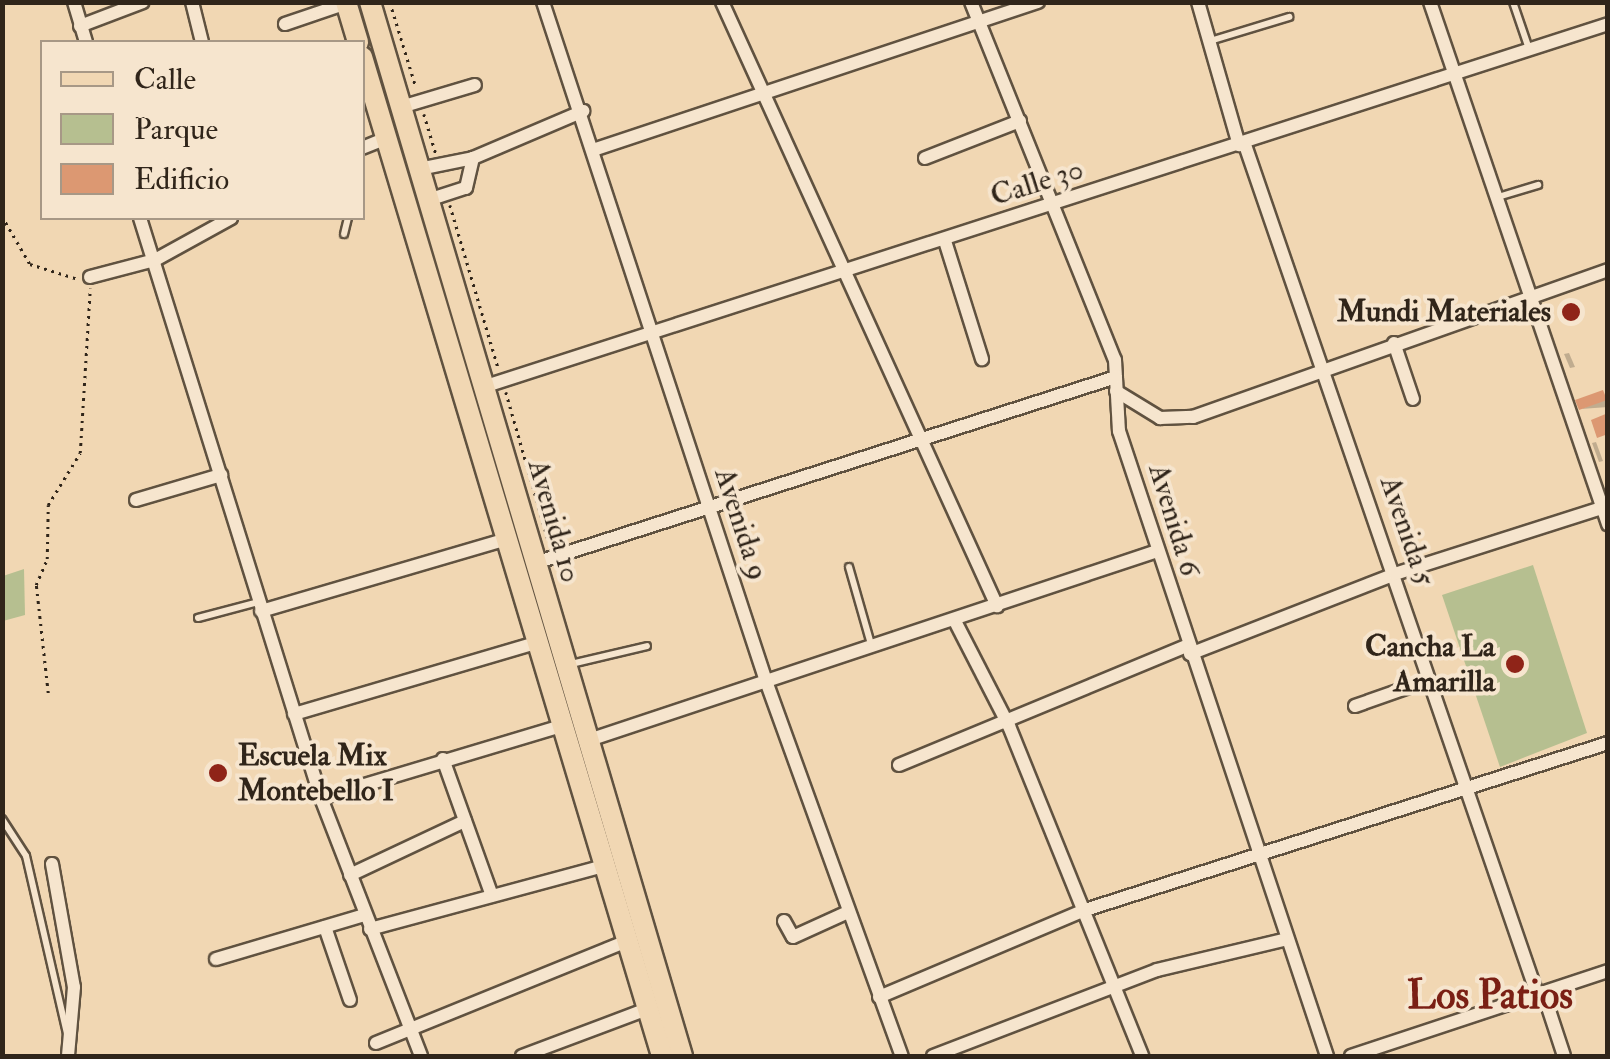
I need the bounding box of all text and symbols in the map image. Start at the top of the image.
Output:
legend [40,40,365,220]
text: Calle [134,61,196,98]
text: Parque [134,111,218,148]
street label: Calle 30 [986,151,1088,215]
text: Edificio [134,161,229,198]
place label: Mundi Materiales [1337,294,1551,330]
marker: Mundi Materiales [1560,301,1582,323]
street label: Avenida 10 [519,455,589,587]
street label: Avenida 6 [1140,460,1208,580]
street label: Avenida 9 [706,463,776,585]
street label: Avenida 5 [1372,472,1442,590]
place label: Cancha La Amarilla [1365,629,1495,700]
marker: Cancha La Amarilla [1504,653,1526,675]
place label: Escuela Mix Montebello I [238,738,394,808]
marker: Escuela Mix Montebello I [207,762,229,784]
district label: Los Patios [1407,972,1573,1020]

